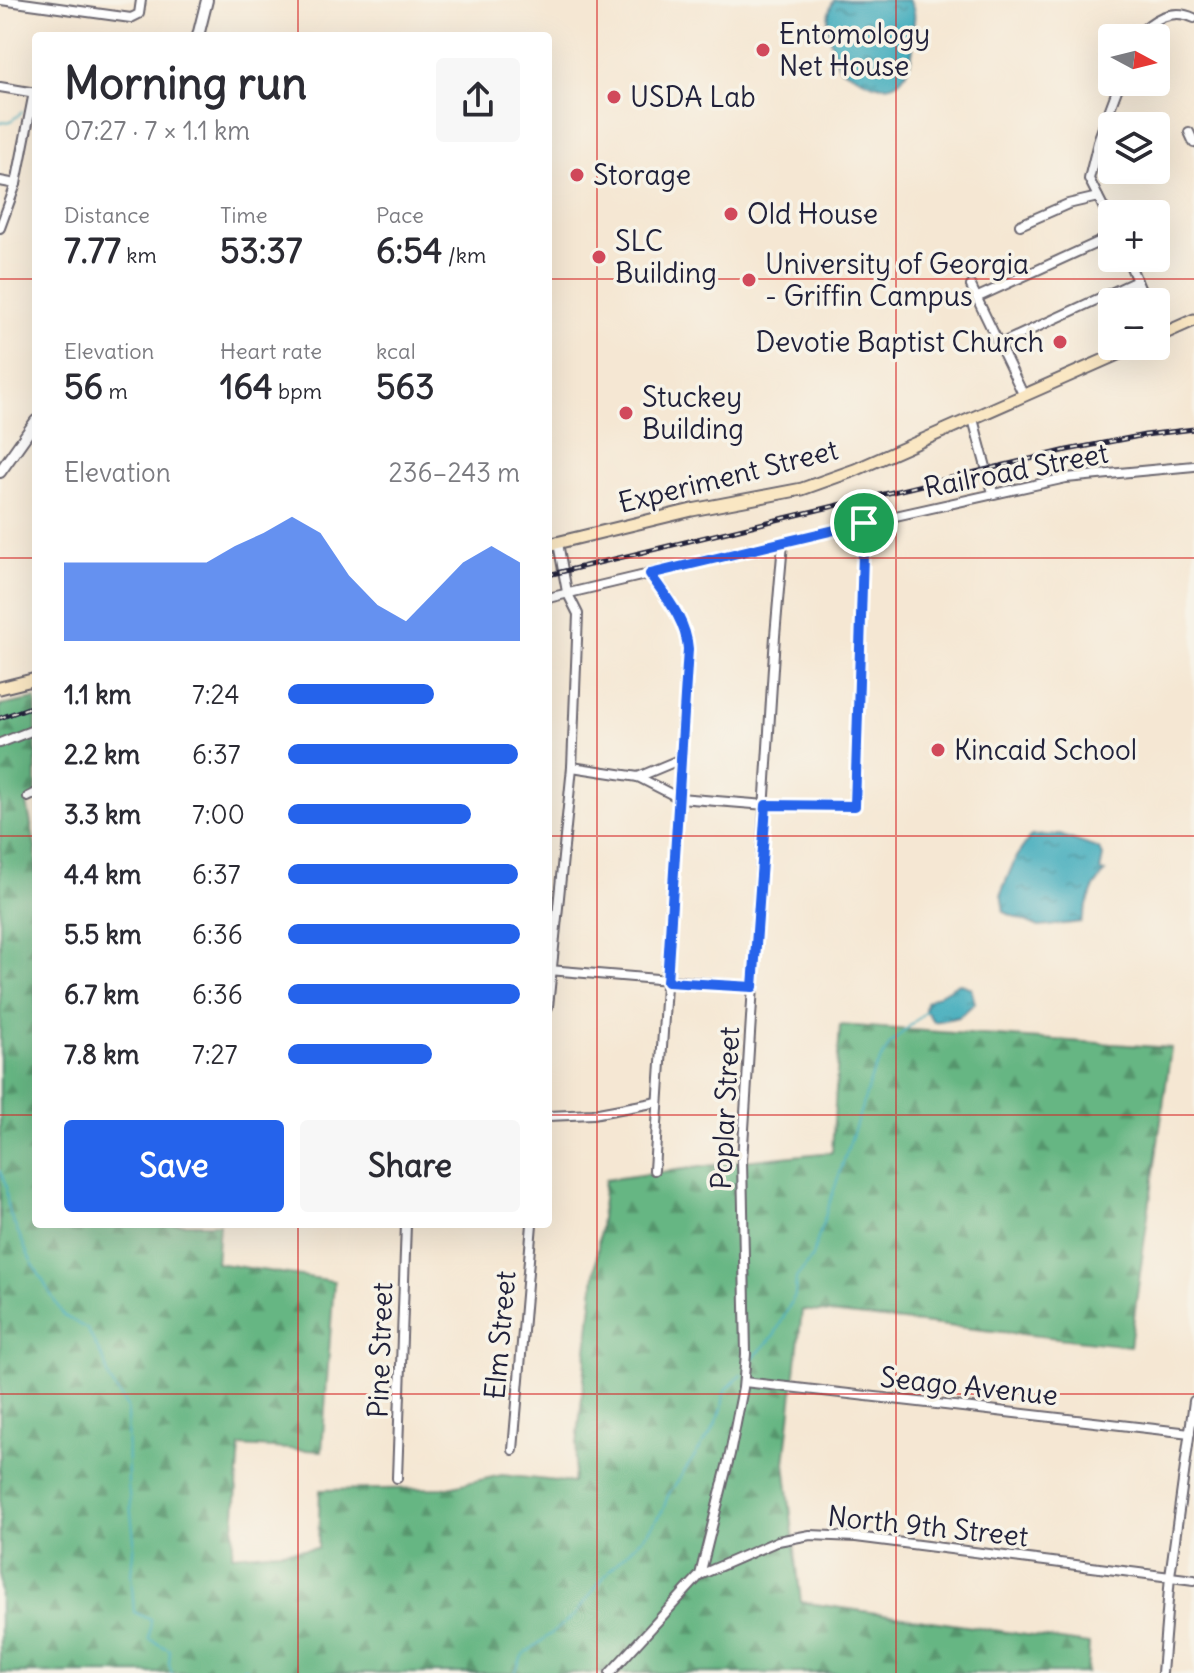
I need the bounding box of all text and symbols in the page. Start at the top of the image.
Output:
place label: Entomology Net House [779,16,930,84]
north arrow [1098,24,1170,96]
map controls [1098,24,1170,360]
marker: Entomology Net House [754,41,772,59]
text: Morning run [64,56,307,111]
button: share [436,58,520,142]
place label: USDA Lab [630,79,756,115]
marker: USDA Lab [605,88,623,106]
button: layers [1098,112,1170,184]
text: 07:27 · 7 × 1.1 km [64,114,250,147]
place label: Storage [593,157,691,193]
marker: Storage [568,166,586,184]
place label: Old House [747,196,878,232]
button: + [1098,200,1170,272]
text: Distance [64,201,150,229]
text: Time [220,201,268,229]
text: Pace [376,201,424,229]
marker: Old House [722,205,740,223]
place label: SLC Building [615,223,717,291]
text: 7.77 [64,229,121,272]
text: 53:37 [220,229,303,272]
text: 6:54 [376,229,443,272]
text: km [121,241,157,269]
text: /km [443,241,486,269]
place label: University of Georgia - Griffin Campus [765,246,1029,314]
marker: SLC Building [590,248,608,266]
marker: University of Georgia - Griffin Campus [740,271,758,289]
button: − [1098,288,1170,360]
place label: Devotie Baptist Church [755,324,1044,360]
marker: Devotie Baptist Church [1051,333,1069,351]
text: Elevation [64,337,154,365]
text: Heart rate [220,337,322,365]
text: kcal [376,337,416,365]
text: 56 [64,365,103,408]
text: 164 [220,365,273,408]
text: 563 [376,365,434,408]
text: m [103,377,128,405]
text: bpm [273,377,322,405]
place label: Stuckey Building [642,379,744,447]
marker: Stuckey Building [617,404,635,422]
street label: Experiment Street [614,431,842,521]
street label: Railroad Street [921,435,1111,505]
text: Elevation [64,456,171,489]
text: 236–243 m [389,456,520,489]
pin [830,489,898,557]
icon: arrive [842,501,886,545]
text: 1.1 km [64,678,131,711]
text: 7:24 [192,678,239,711]
place label: Kincaid School [954,732,1137,768]
text: 2.2 km [64,738,140,771]
text: 6:37 [192,738,240,771]
marker: Kincaid School [929,741,947,759]
text: 3.3 km [64,798,141,831]
text: 7:00 [192,798,245,831]
text: 4.4 km [64,858,141,891]
text: 6:37 [192,858,240,891]
text: 5.5 km [64,918,142,951]
text: 6:36 [192,918,243,951]
text: 6.7 km [64,978,139,1011]
text: 6:36 [192,978,243,1011]
street label: Poplar Street [703,1026,747,1190]
text: 7.8 km [64,1038,139,1071]
text: 7:27 [192,1038,238,1071]
button: Save [64,1120,284,1212]
button: Share [300,1120,520,1212]
street label: Elm Street [476,1269,524,1401]
street label: Pine Street [360,1282,400,1418]
street label: Seago Avenue [878,1359,1060,1413]
street label: North 9th Street [826,1498,1030,1554]

